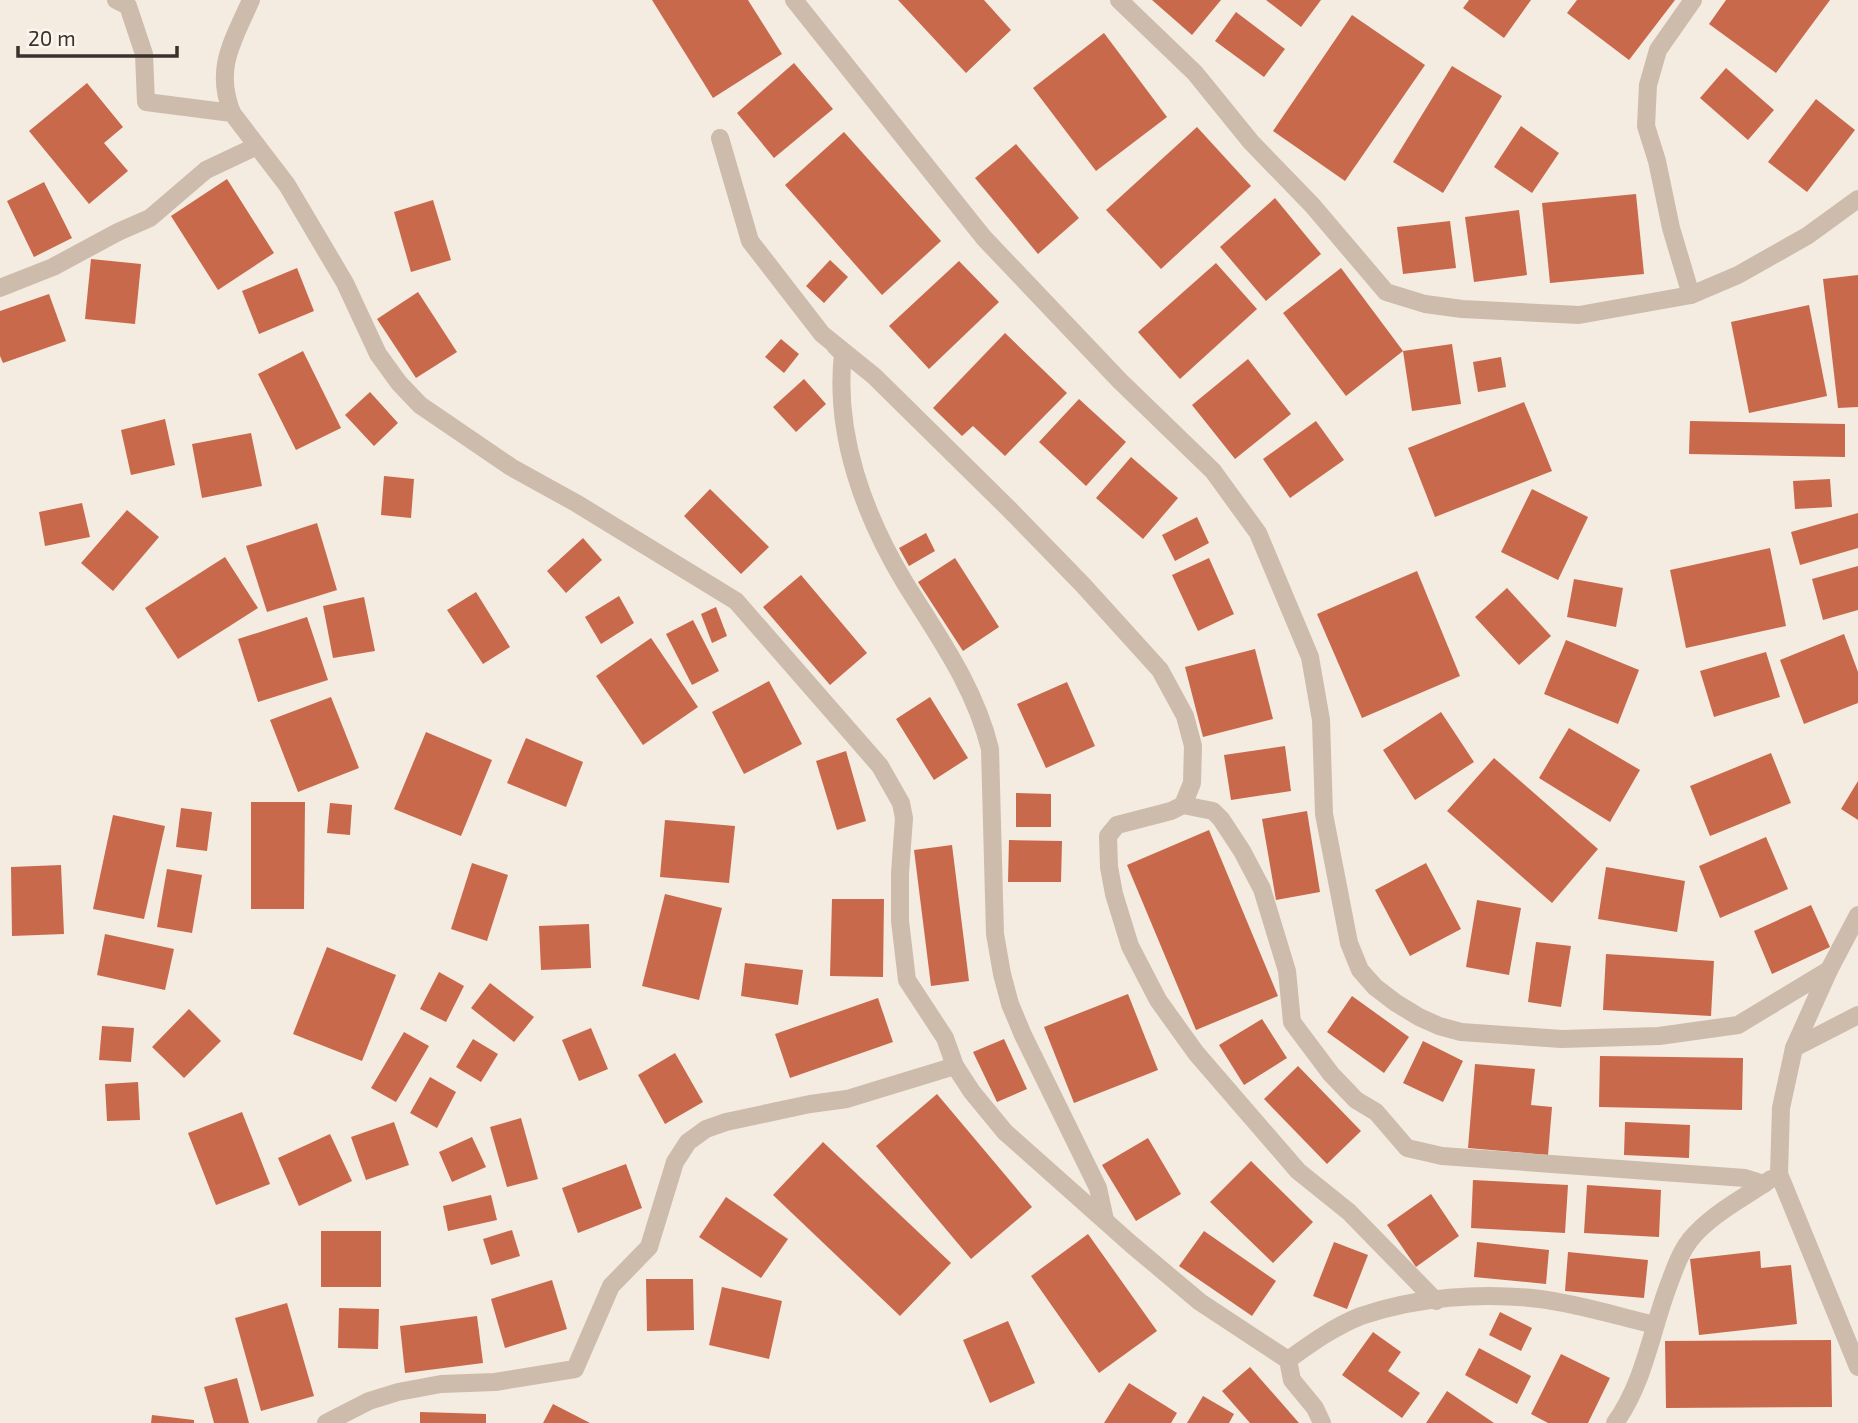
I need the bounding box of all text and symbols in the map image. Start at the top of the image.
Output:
scale bar [18,14,177,58]
text: 20 m [28,25,76,50]

